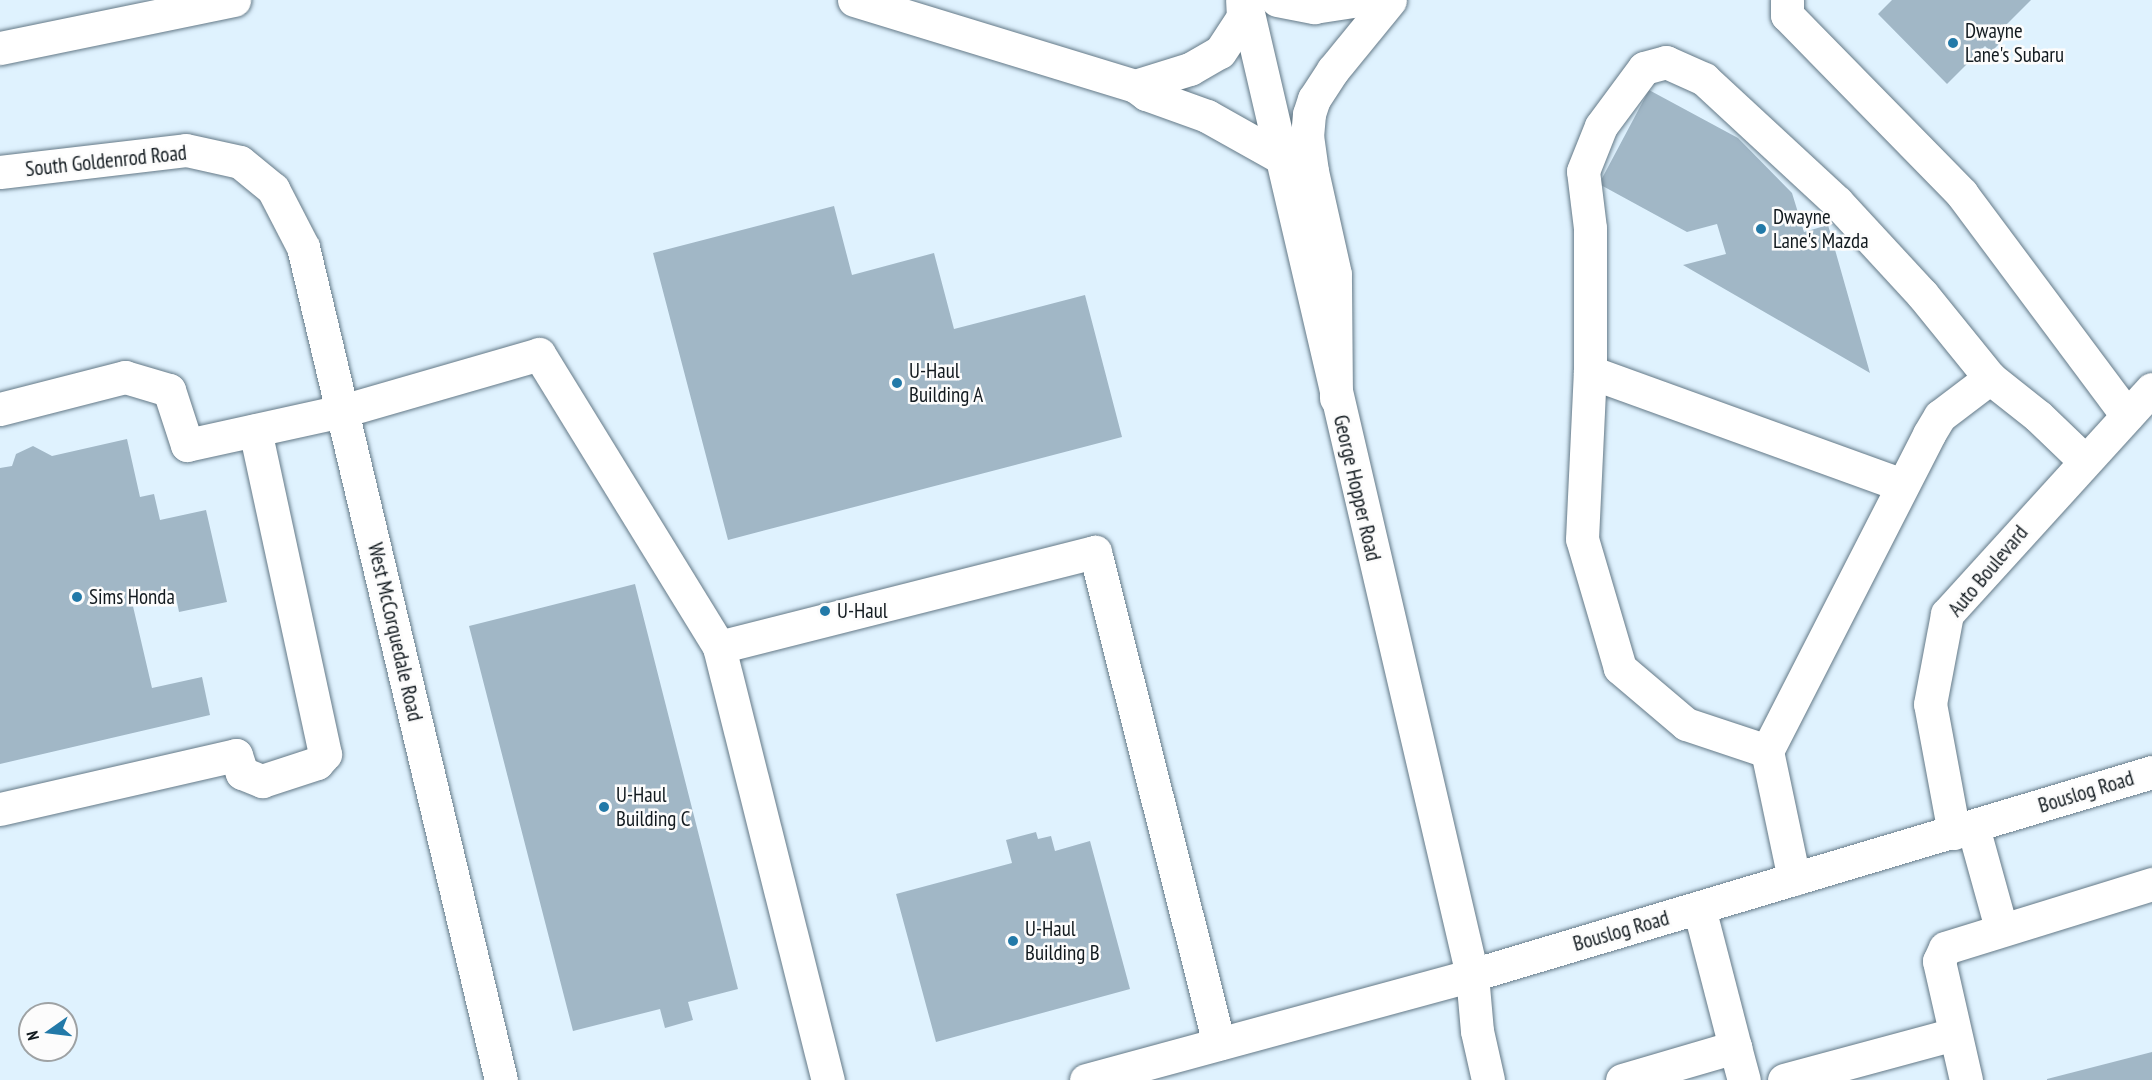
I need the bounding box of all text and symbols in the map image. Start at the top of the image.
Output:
place label: Dwayne Lane's Subaru [1965,18,2064,68]
marker: Dwayne Lane's Subaru [1946,36,1960,50]
street label: South Goldenrod Road [24,140,188,182]
place label: Dwayne Lane's Mazda [1773,204,1869,254]
marker: Dwayne Lane's Mazda [1754,222,1768,236]
place label: U-Haul Building A [909,358,984,408]
marker: U-Haul Building A [890,376,904,390]
street label: George Hopper Road [1328,412,1386,564]
street label: Auto Boulevard [1943,520,2033,622]
street label: West McCorquedale Road [362,540,428,724]
place label: Sims Honda [89,584,175,610]
marker: Sims Honda [70,590,84,604]
place label: U-Haul [837,598,888,624]
marker: U-Haul [818,604,832,618]
street label: Bouslog Road [2035,766,2137,818]
place label: U-Haul Building C [616,782,690,832]
marker: U-Haul Building C [597,800,611,814]
street label: Bouslog Road [1570,905,1672,957]
place label: U-Haul Building B [1025,916,1100,966]
marker: U-Haul Building B [1006,934,1020,948]
north arrow [18,1002,78,1062]
text: N [22,1029,43,1042]

